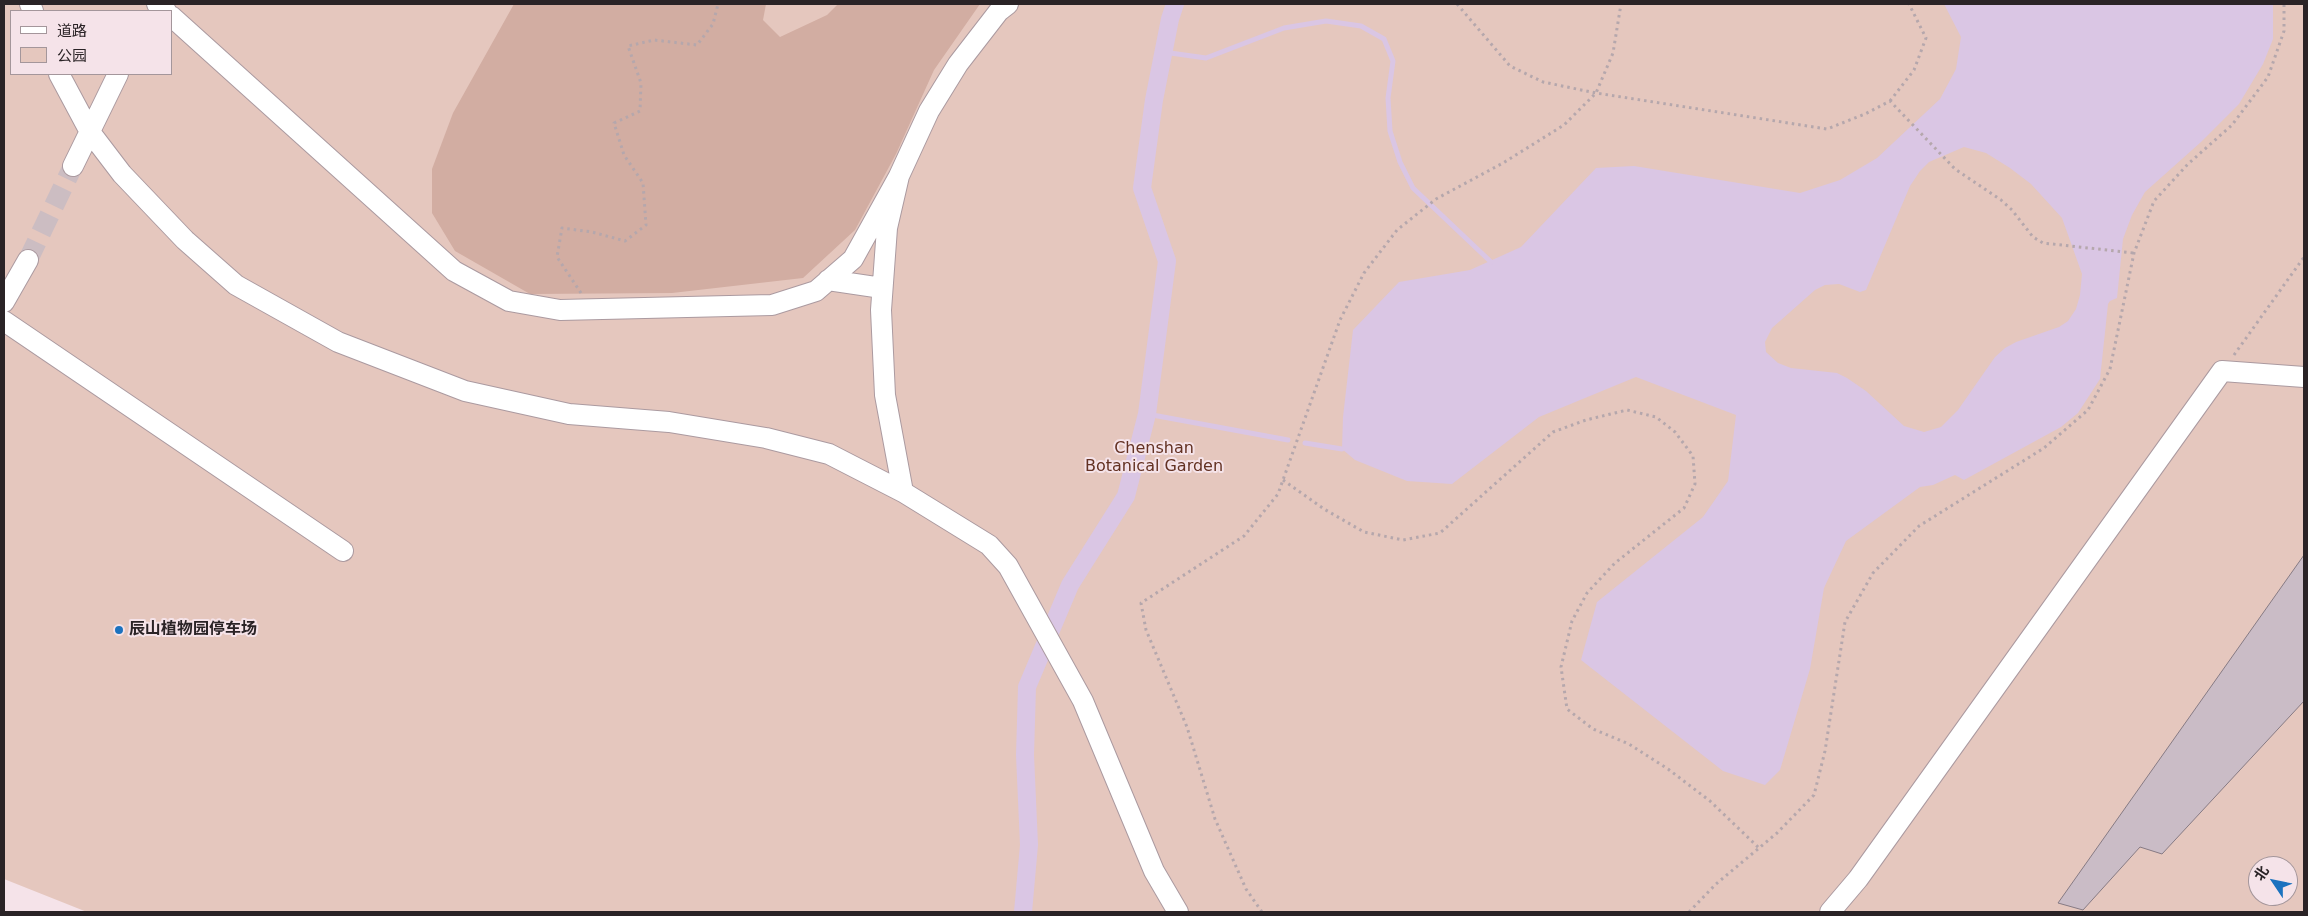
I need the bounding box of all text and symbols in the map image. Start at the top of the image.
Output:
legend [10,10,172,75]
text: 道路 [57,22,87,40]
text: 公园 [57,47,87,65]
park label: Chenshan Botanical Garden [1085,439,1223,477]
place label: 辰山植物园停车场 [129,620,257,640]
marker: 辰山植物园停车场 [113,624,125,636]
north arrow [2248,856,2298,906]
text: 北 [2251,863,2272,883]

